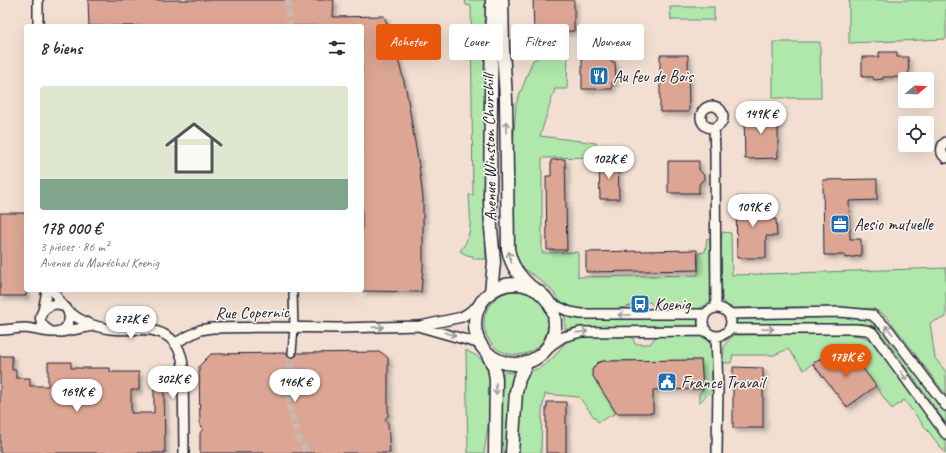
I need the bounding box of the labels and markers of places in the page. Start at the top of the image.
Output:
restaurant icon: Au feu de Bois [588,65,610,87]
place label: Au feu de Bois [613,66,695,87]
pin: 149K € [728,101,794,135]
pin: 102K € [576,146,642,180]
pin: 109K € [720,194,786,228]
office icon: Aesio mutuelle [829,213,851,235]
place label: Aesio mutuelle [854,214,934,235]
bus stop icon: Koenig [629,293,651,315]
place label: Koenig [654,294,692,315]
pin: 272K € [98,306,164,340]
pin: 178K € [813,344,879,378]
pin: 302K € [140,366,206,400]
pin: 146K € [262,369,328,403]
public building icon: France Travail [656,371,678,393]
place label: France Travail [681,372,767,393]
pin: 169K € [44,379,110,413]

